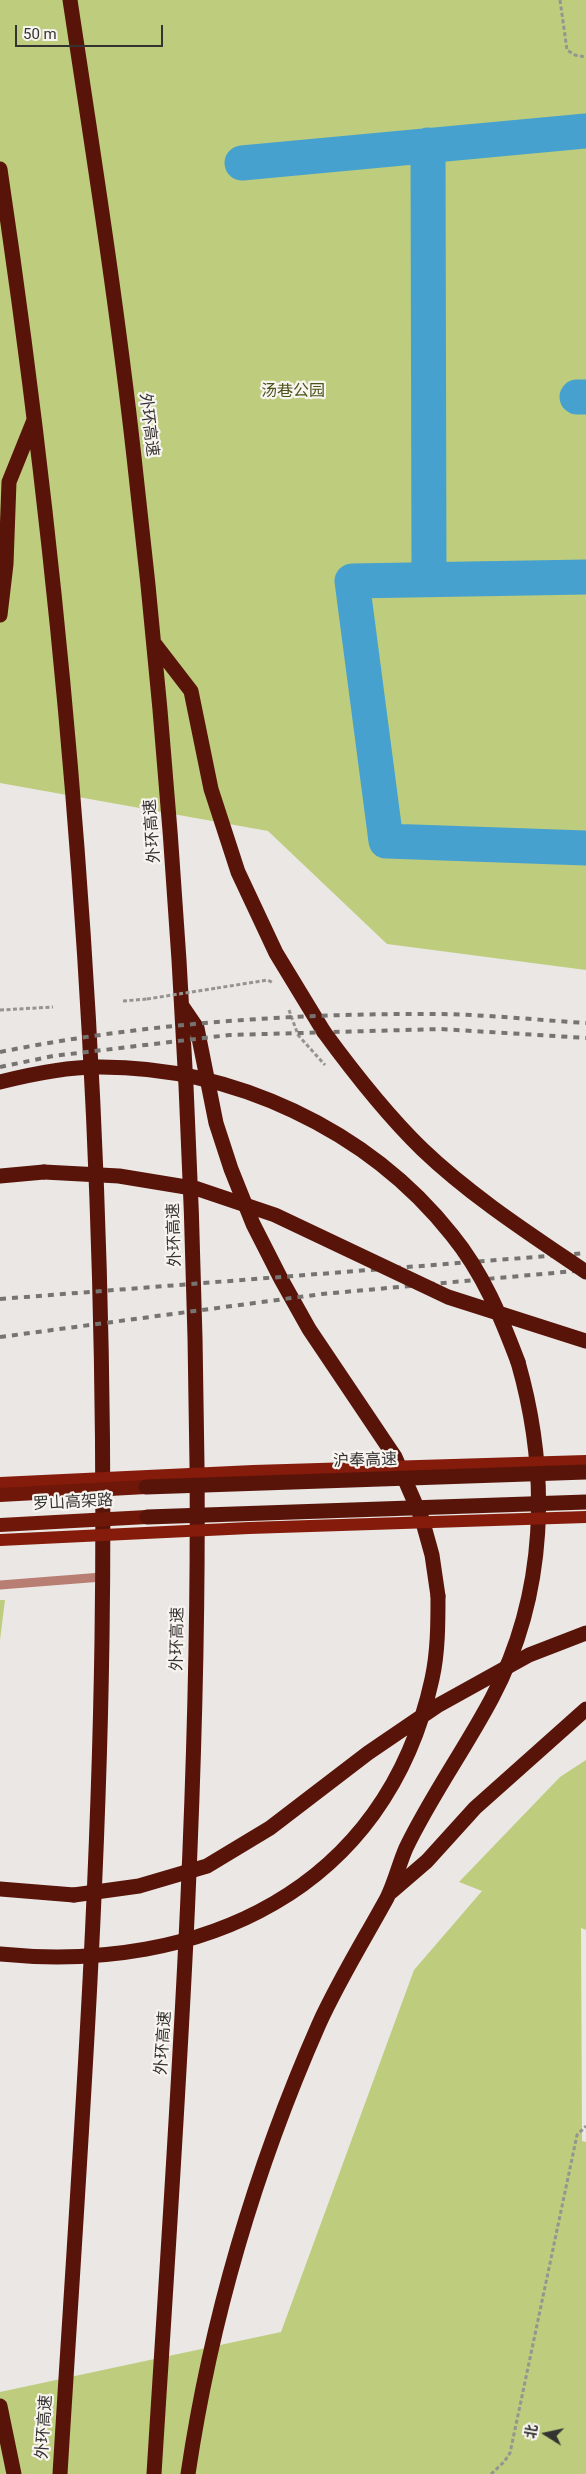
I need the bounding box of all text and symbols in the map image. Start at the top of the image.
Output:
scale bar [18,15,165,47]
text: 50 m [23,25,57,43]
park label: 汤巷公园 [261,382,325,402]
street label: 外环高速 [135,392,161,458]
street label: 外环高速 [141,798,165,864]
street label: 外环高速 [164,1203,186,1267]
street label: 沪奉高速 [333,1450,397,1472]
street label: 罗山高架路 [33,1491,113,1515]
street label: 外环高速 [168,1607,188,1671]
street label: 外环高速 [152,2010,176,2076]
street label: 外环高速 [33,2394,57,2460]
north arrow [521,2409,571,2459]
text: 北 [522,2423,540,2440]

